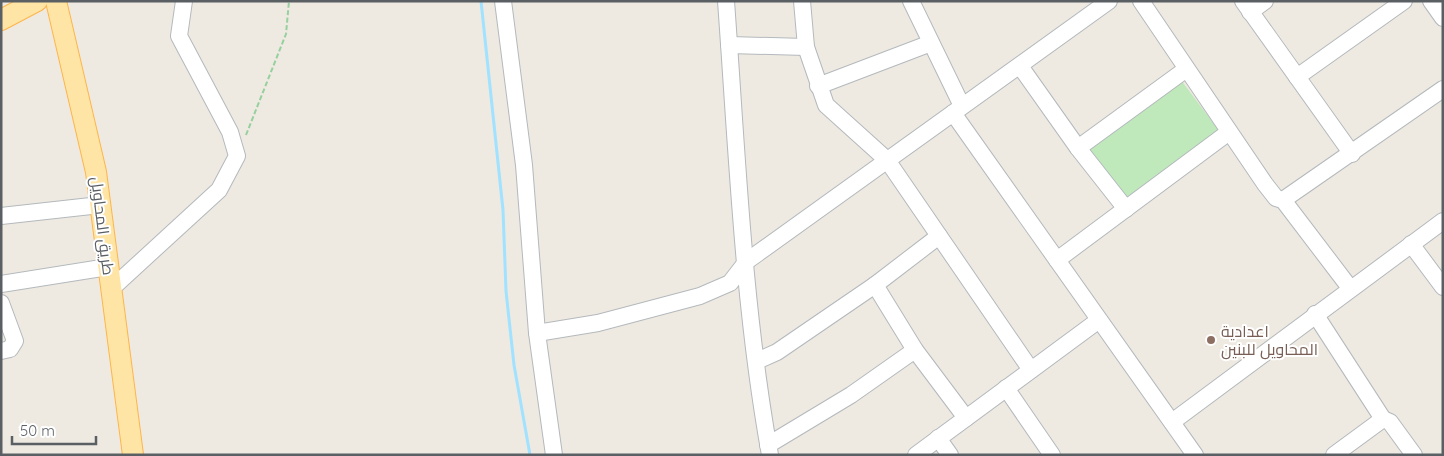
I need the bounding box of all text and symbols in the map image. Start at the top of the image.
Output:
street label: طريق المحاويل [86,176,119,276]
place label: اعدادية المحاويل للبنين [1221,321,1318,360]
marker: اعدادية المحاويل للبنين [1205,334,1217,346]
scale bar [12,414,96,446]
text: 50 m [20,421,55,440]

